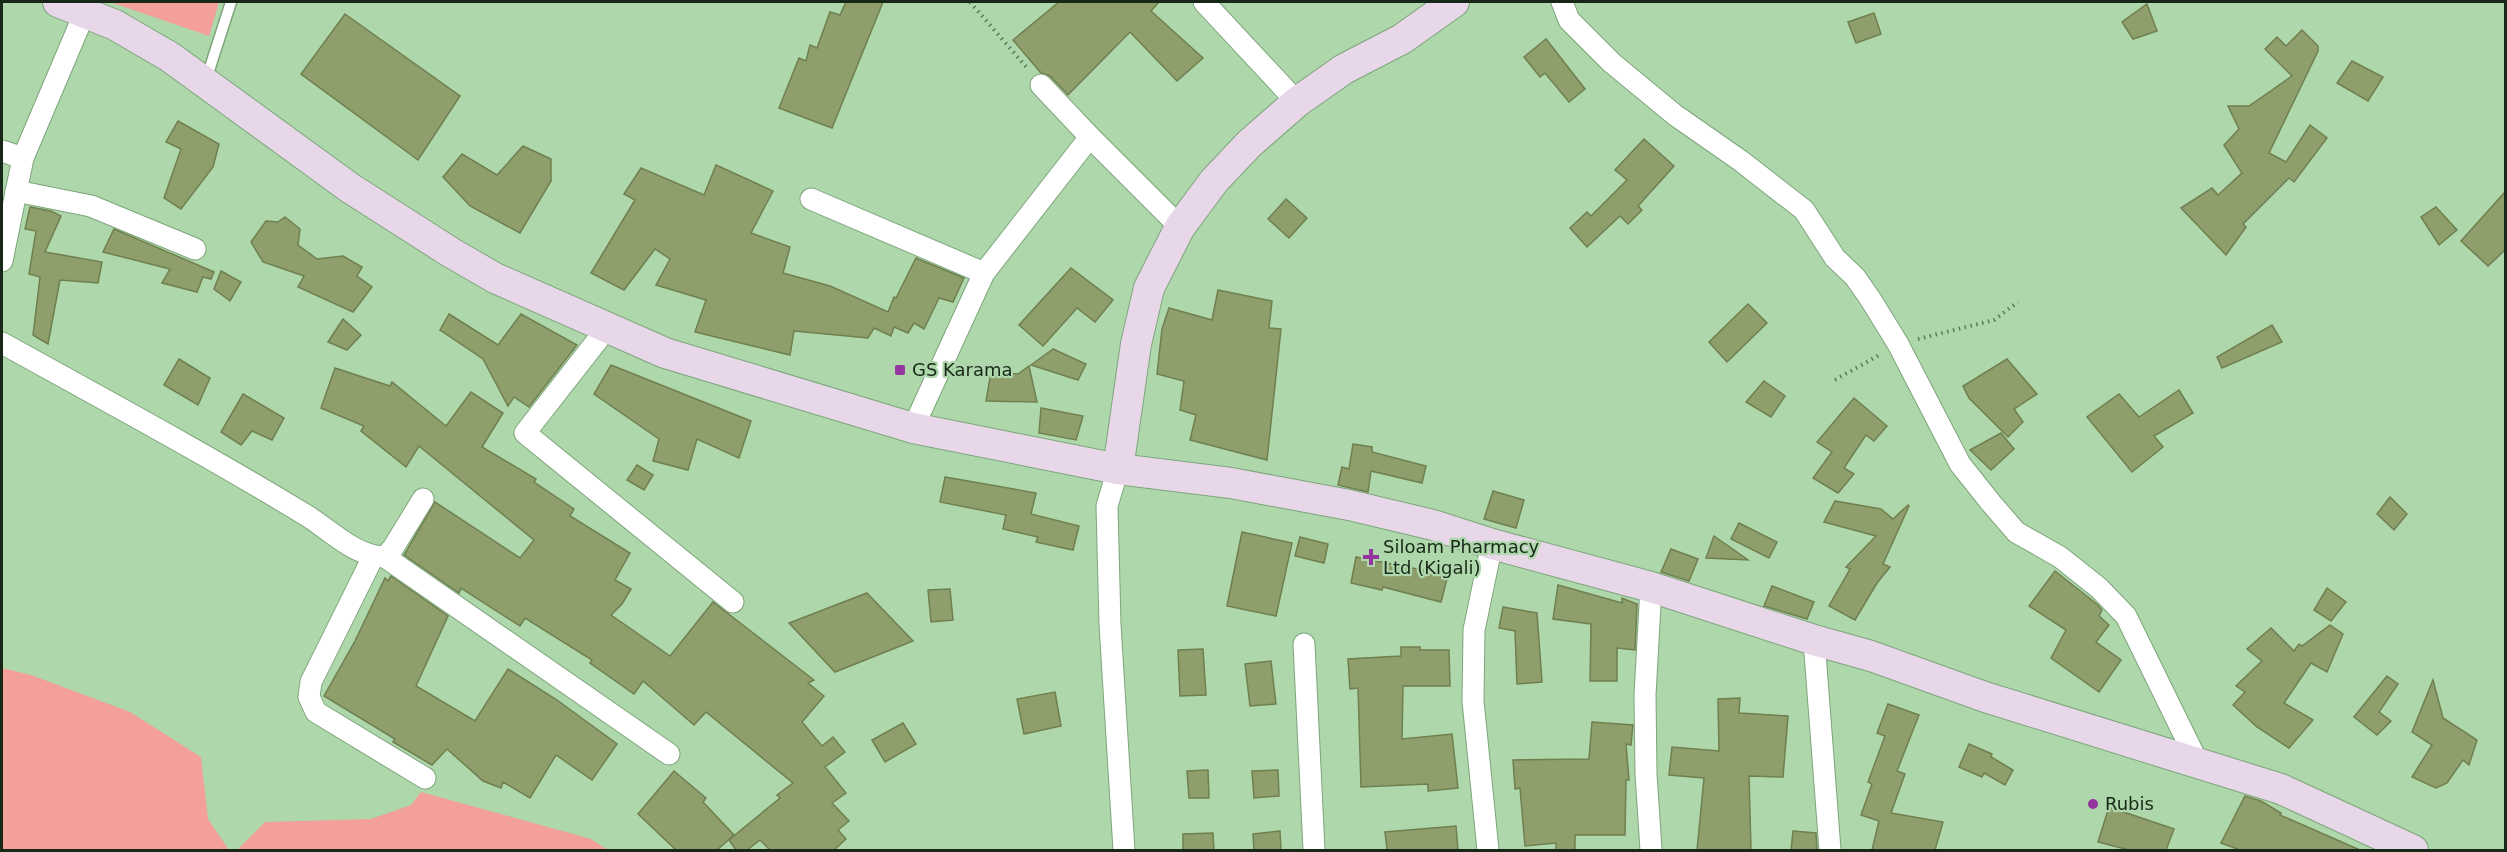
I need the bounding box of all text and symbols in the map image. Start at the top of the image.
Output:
place label: GS Karama [912,359,1013,380]
marker: GS Karama [893,363,907,377]
place label: Siloam Pharmacy Ltd (Kigali) [1383,536,1540,578]
marker: Siloam Pharmacy Ltd (Kigali) [1364,550,1378,564]
place label: Rubis [2105,793,2154,814]
marker: Rubis [2086,797,2100,811]

